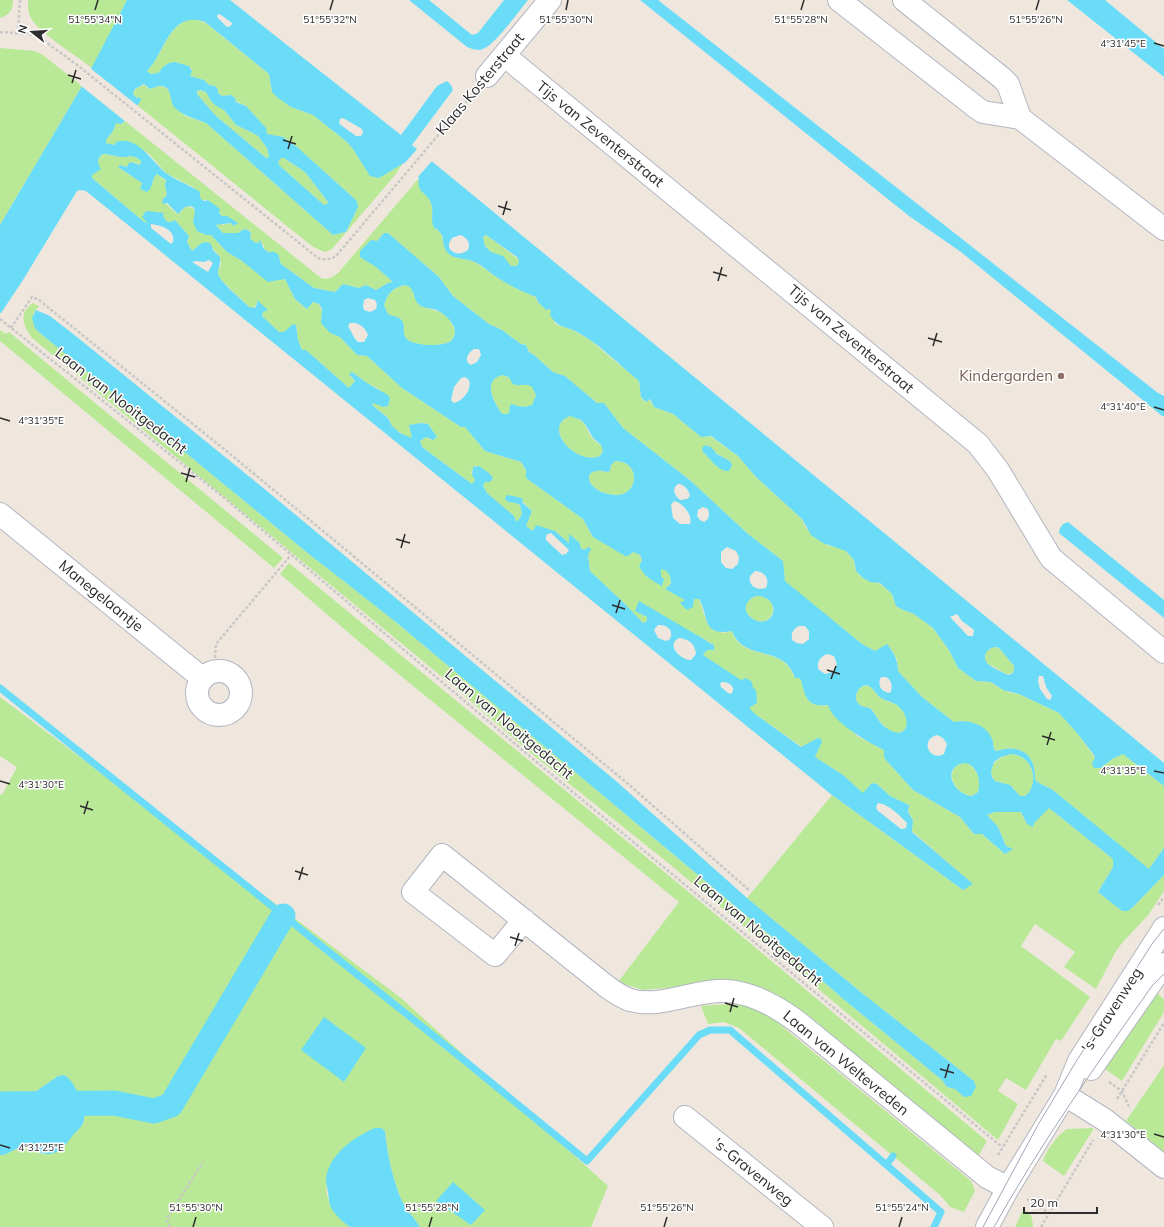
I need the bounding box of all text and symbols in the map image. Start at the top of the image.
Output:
north arrow [12,12,52,52]
text: 51°55'34"N [68,13,122,26]
text: 51°55'32"N [303,13,357,26]
text: 51°55'30"N [539,13,593,26]
text: 51°55'28"N [774,13,828,26]
text: 51°55'26"N [1009,13,1063,26]
text: N [15,23,30,35]
street label: Klaas Kosterstraat [431,29,528,139]
text: 4°31'45"E [1100,37,1146,50]
street label: Tijs van Zeventerstraat [533,76,668,191]
street label: Tijs van Zeventerstraat [784,280,918,397]
street label: Laan van Nooitgedacht [52,343,191,458]
place label: Kindergarden [959,366,1053,385]
marker: Kindergarden [1056,371,1066,381]
text: 4°31'40"E [1100,400,1146,413]
text: 4°31'35"E [18,414,64,427]
street label: Manegelaantje [55,556,147,636]
street label: Laan van Nooitgedacht [441,664,578,783]
text: 4°31'35"E [1100,764,1146,777]
text: 4°31'30"E [18,778,64,791]
street label: Laan van Nooitgedacht [690,871,827,990]
street label: 's-Gravenweg [1077,964,1146,1056]
street label: Laan van Weltevreden [779,1006,913,1119]
text: 4°31'30"E [1100,1128,1146,1141]
street label: 's-Gravenweg [710,1134,797,1210]
text: 4°31'25"E [18,1141,64,1154]
scale bar [1024,1189,1097,1215]
text: 20 m [1030,1195,1058,1210]
text: 51°55'30"N [169,1201,223,1214]
text: 51°55'28"N [405,1201,459,1214]
text: 51°55'26"N [640,1201,694,1214]
text: 51°55'24"N [875,1201,929,1214]

